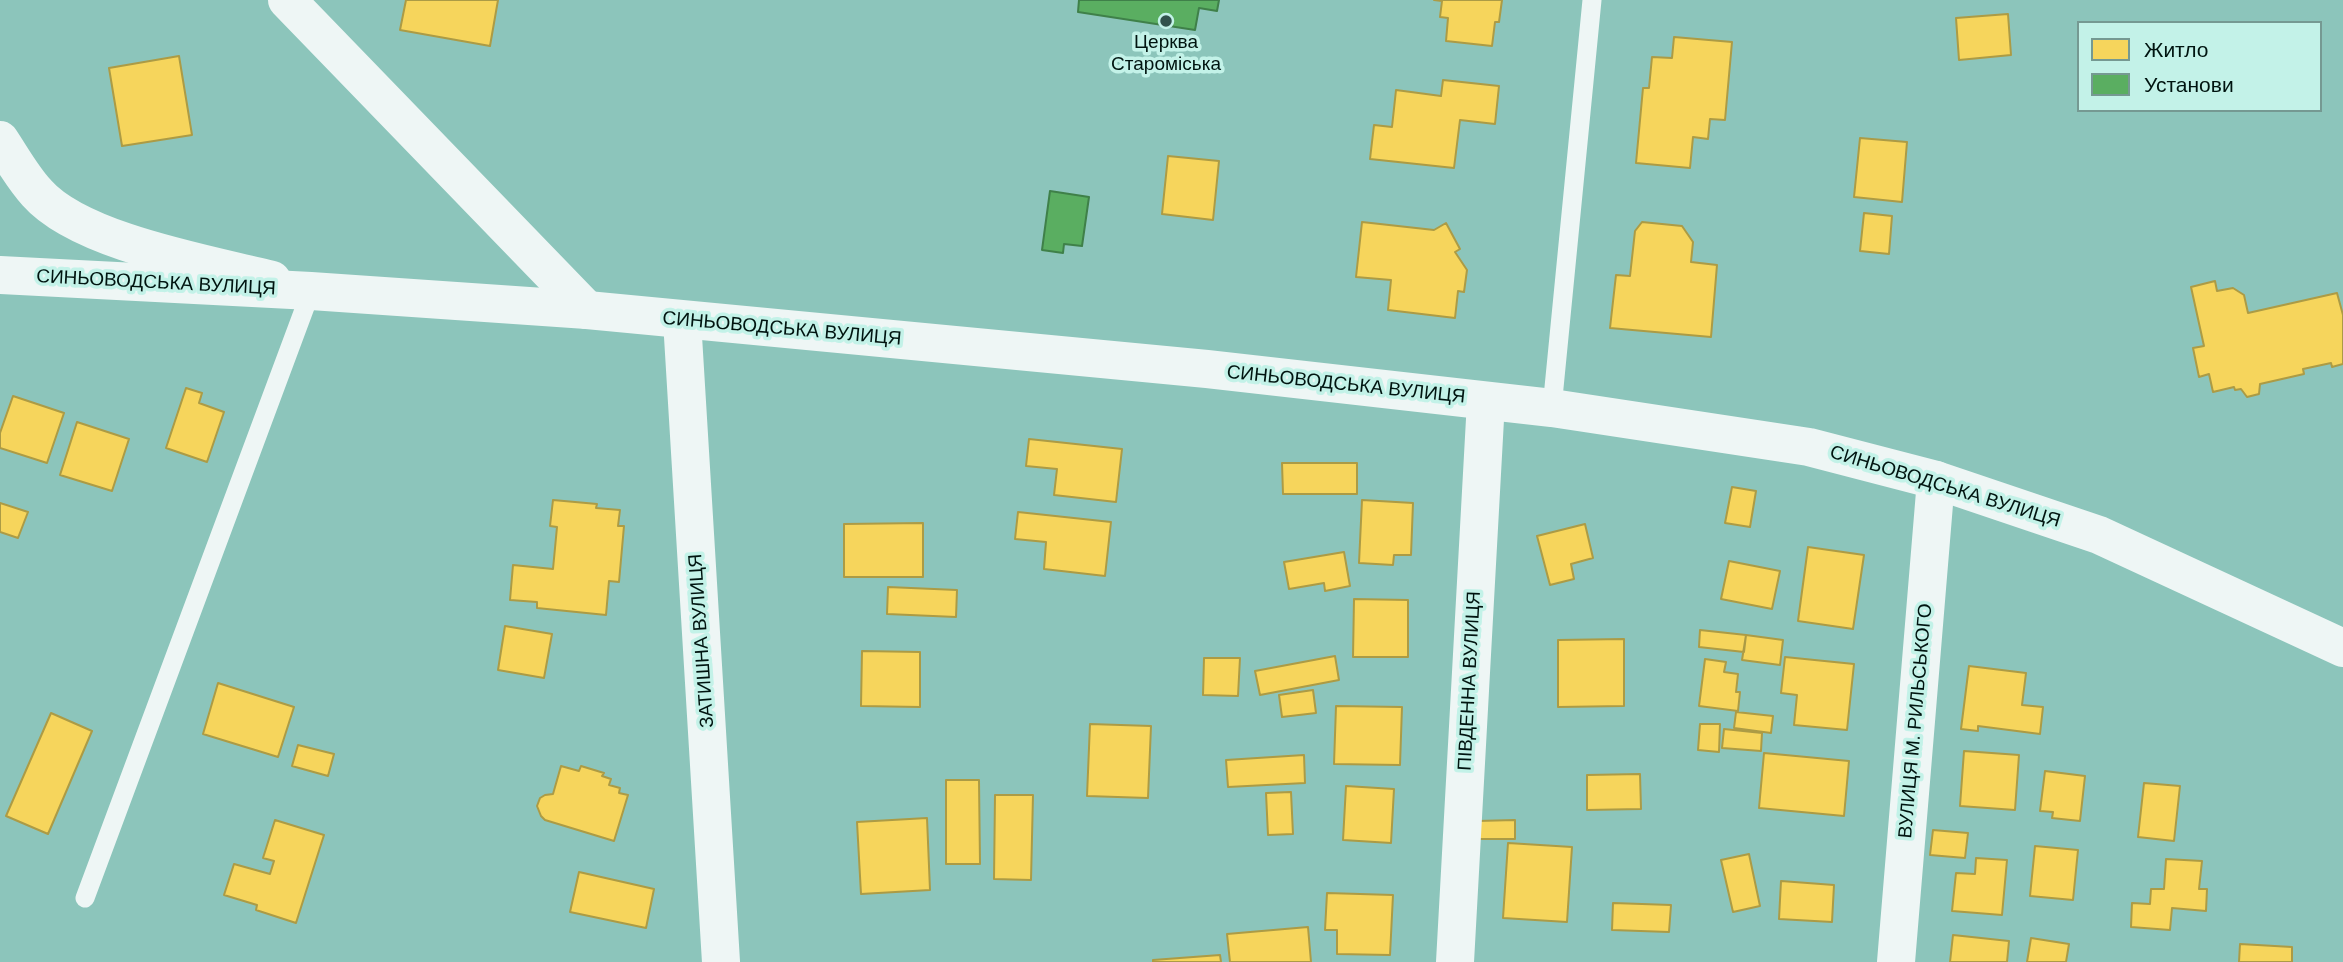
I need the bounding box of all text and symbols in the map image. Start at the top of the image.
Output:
marker: Церква Староміська [1158,13,1174,29]
legend [2077,21,2322,112]
place label: Церква Староміська [1111,32,1221,76]
text: Житло [2144,38,2208,61]
text: Установи [2144,73,2234,96]
street label: СИНЬОВОДСЬКА ВУЛИЦЯ [36,265,276,301]
street label: СИНЬОВОДСЬКА ВУЛИЦЯ [662,307,902,351]
street label: СИНЬОВОДСЬКА ВУЛИЦЯ [1226,361,1466,409]
street label: СИНЬОВОДСЬКА ВУЛИЦЯ [1827,441,2063,533]
street label: ЗАТИШНА ВУЛИЦЯ [685,553,719,729]
street label: ПІВДЕННА ВУЛИЦЯ [1454,591,1486,771]
street label: ВУЛИЦЯ М. РИЛЬСЬКОГО [1894,603,1938,839]

